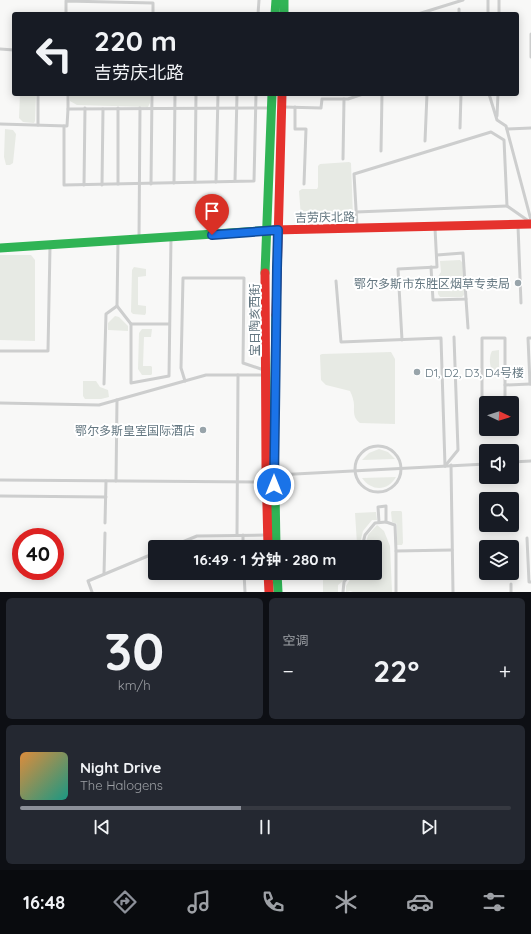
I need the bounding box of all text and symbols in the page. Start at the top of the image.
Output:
text: 220 m [94,23,177,58]
icon: left [28,28,80,80]
text: 吉劳庆北路 [94,61,184,84]
pin [195,194,229,235]
icon: arrive [201,200,223,222]
street label: 吉劳庆北路 [295,209,355,225]
place label: 鄂尔多斯市东胜区烟草专卖局 [354,276,510,291]
marker: 鄂尔多斯市东胜区烟草专卖局 [513,278,523,288]
street label: 宝日陶亥西街 [247,284,262,356]
place label: D1, D2, D3, D4号楼 [425,365,524,380]
marker: D1, D2, D3, D4号楼 [412,367,422,377]
north arrow [479,396,519,436]
map controls [479,396,519,580]
place label: 鄂尔多斯皇室国际酒店 [75,423,195,438]
marker: 鄂尔多斯皇室国际酒店 [198,425,208,435]
button: sound [479,444,519,484]
position arrow [253,464,295,506]
button: search [479,492,519,532]
speed limit sign: 40 [12,528,64,580]
button: layers [479,540,519,580]
text: 16:49 · 1 分钟 · 280 m [194,550,336,569]
text: 30 [104,618,164,683]
text: 空调 [283,632,309,648]
text: 22° [373,652,419,690]
text: − [283,657,294,685]
text: + [499,657,511,685]
text: km/h [118,677,151,693]
text: Night Drive [80,758,161,777]
text: The Halogens [80,777,163,793]
icon: previous [91,816,113,838]
icon: pause [254,816,276,838]
icon: next [418,816,440,838]
icon: directions [111,888,139,916]
icon: music [185,888,213,916]
icon: phone [259,888,287,916]
icon: climate [332,888,360,916]
icon: car [406,888,434,916]
icon: filters [480,888,508,916]
text: 16:48 [23,891,65,914]

